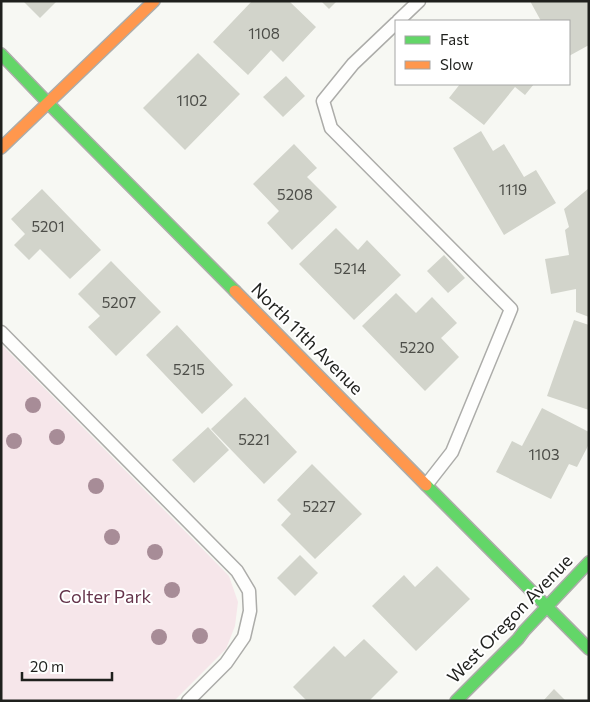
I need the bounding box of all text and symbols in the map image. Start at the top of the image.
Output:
legend [395,20,570,85]
house number: 1108 [248,24,280,42]
text: Fast [440,30,469,48]
text: Slow [440,55,473,73]
house number: 1102 [177,91,207,109]
house number: 1119 [499,180,527,198]
house number: 5208 [277,185,313,203]
house number: 5201 [31,217,65,235]
house number: 5214 [334,259,366,277]
street label: North 11th Avenue [247,278,368,399]
house number: 5207 [102,293,136,311]
house number: 5220 [400,338,435,356]
house number: 5215 [173,360,205,378]
house number: 5221 [238,430,270,448]
house number: 1103 [528,445,560,463]
house number: 5227 [302,497,336,515]
street label: West Oregon Avenue [442,549,576,687]
park label: Colter Park [59,585,152,607]
scale bar [22,650,112,682]
text: 20 m [30,657,64,675]

